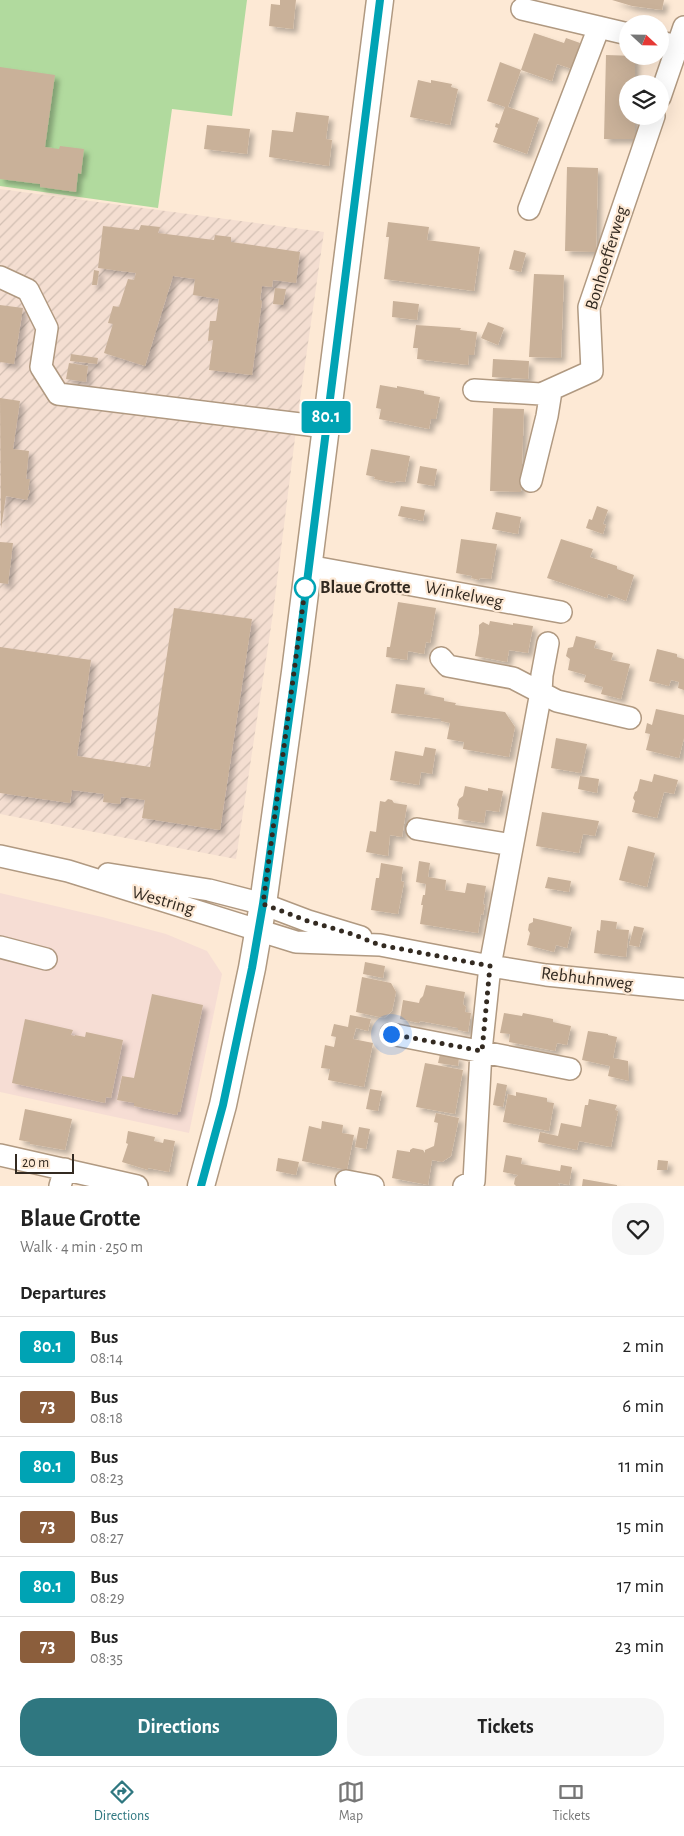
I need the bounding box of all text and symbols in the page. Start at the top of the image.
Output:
north arrow [619,15,669,65]
map controls [619,15,669,125]
button: layers [619,75,669,125]
street label: Bonhoefferweg [583,204,631,312]
line badge: 80.1 [291,401,361,433]
text: 80.1 [312,408,340,426]
marker: Blaue Grotte [294,577,316,599]
place label: Blaue Grotte [320,579,411,597]
street label: Winkelweg [423,579,505,611]
street label: Westring [130,883,197,919]
street label: Rebhuhnweg [540,964,634,994]
your location [379,1022,404,1047]
scale bar [15,1151,74,1174]
text: 20 m [22,1156,49,1170]
button: heart [612,1203,664,1255]
text: Blaue Grotte [20,1207,141,1231]
text: Walk · 4 min · 250 m [20,1239,143,1255]
text: Departures [20,1284,106,1303]
text: Bus [90,1328,118,1347]
text: 2 min [623,1337,664,1356]
text: 80.1 [33,1338,62,1356]
text: 08:14 [90,1350,123,1366]
text: Bus [90,1388,118,1407]
text: 6 min [622,1397,664,1416]
text: 73 [40,1398,55,1416]
text: 08:18 [90,1410,123,1426]
text: Bus [90,1448,118,1467]
text: 11 min [618,1457,664,1476]
text: 80.1 [33,1458,62,1476]
text: 08:23 [90,1470,124,1486]
text: Bus [90,1508,118,1527]
text: 15 min [617,1517,664,1536]
text: 73 [40,1518,55,1536]
text: 08:27 [90,1530,124,1546]
text: Bus [90,1568,118,1587]
text: 17 min [617,1577,664,1596]
text: 80.1 [33,1578,62,1596]
text: 08:29 [90,1590,125,1606]
text: Bus [90,1628,118,1647]
text: 23 min [615,1637,664,1656]
text: 73 [40,1638,55,1656]
text: 08:35 [90,1650,123,1666]
button: Directions [20,1698,337,1756]
button: Tickets [347,1698,664,1756]
tab: Directions [94,1778,150,1825]
tab: Map [337,1778,365,1825]
tab: Tickets [552,1778,590,1825]

